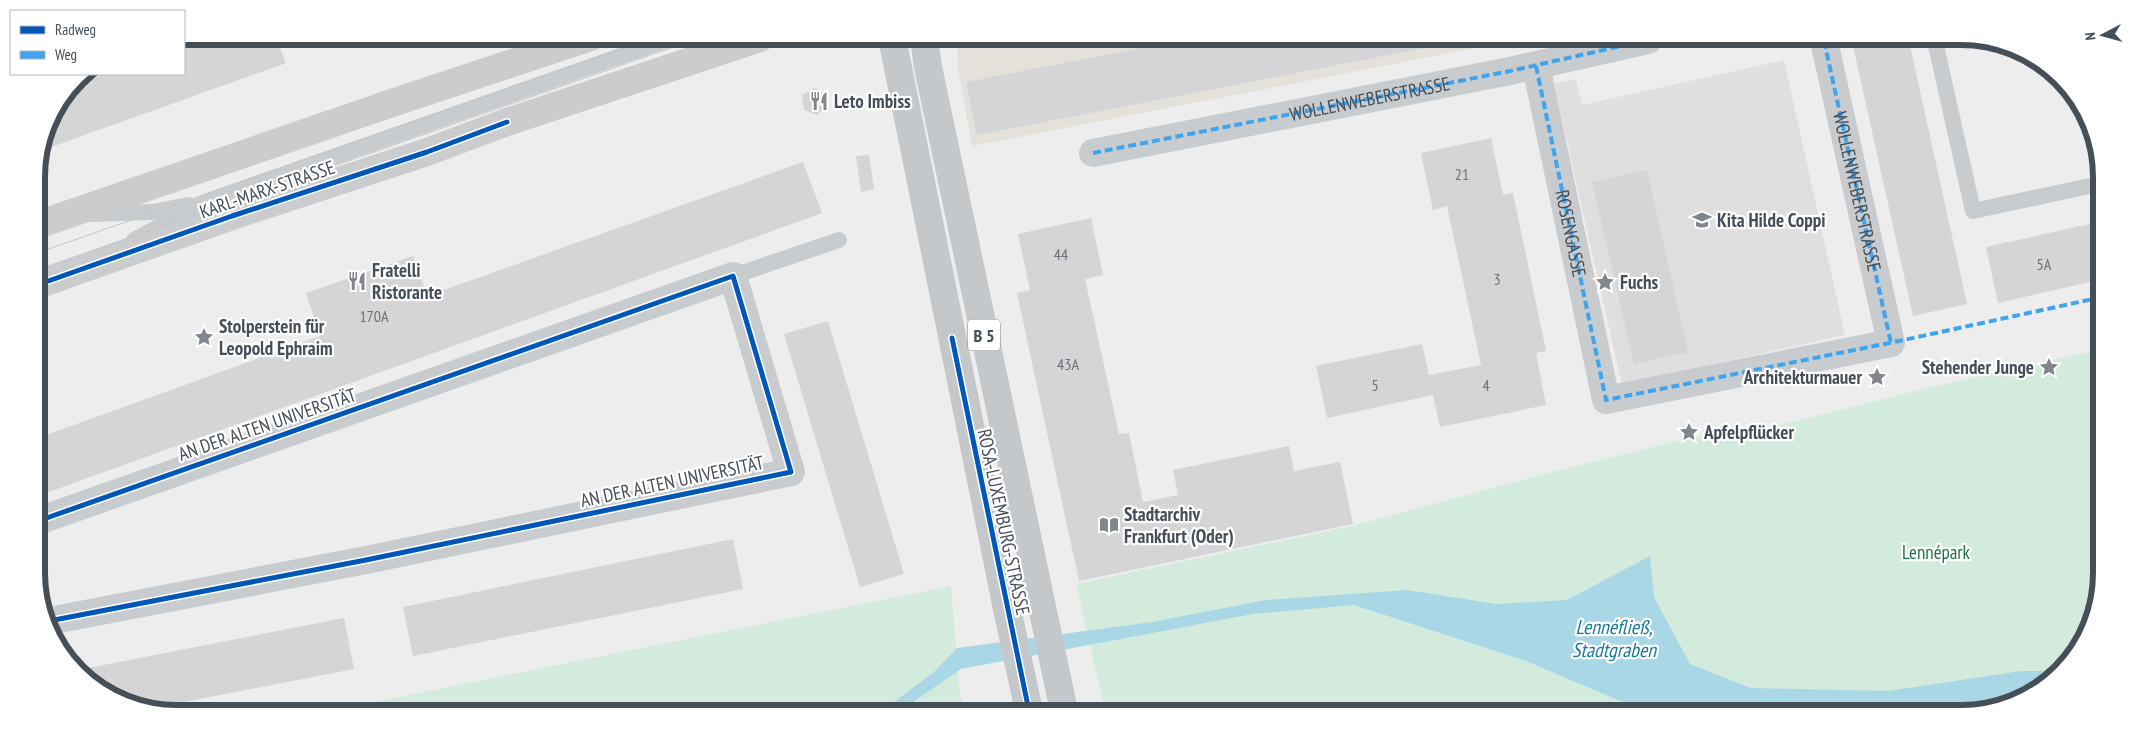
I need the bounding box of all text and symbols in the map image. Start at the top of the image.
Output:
legend [10,10,185,75]
north arrow [2078,10,2128,60]
text: Radweg [55,20,96,39]
text: N [2081,32,2099,41]
text: Weg [55,45,77,64]
street label: WOLLENWEBERSTRASSE [1287,71,1452,126]
place label: Leto Imbiss [834,89,911,113]
restaurant icon: Leto Imbiss [808,90,830,112]
street label: WOLLENWEBERSTRASSE [1828,109,1887,274]
street label: KARL-MARX-STRASSE [196,155,338,223]
house number: 21 [1455,164,1469,184]
street label: ROSENGASSE [1550,188,1592,279]
place label: Kita Hilde Coppi [1717,208,1826,232]
school or university icon: Kita Hilde Coppi [1691,209,1713,231]
house number: 44 [1054,244,1068,264]
house number: 5A [2037,254,2052,274]
place label: Fratelli Ristorante [372,258,442,304]
house number: 3 [1493,269,1501,289]
restaurant icon: Fratelli Ristorante [346,270,368,292]
place label: Fuchs [1620,270,1659,294]
place icon: Fuchs [1594,271,1616,293]
house number: 170A [359,306,389,326]
place label: Stolperstein für Leopold Ephraim [219,314,333,360]
road number: B 5 [968,320,1000,350]
place icon: Stolperstein für Leopold Ephraim [193,326,215,348]
house number: 43A [1057,354,1079,374]
place label: Stehender Junge [1922,355,2034,379]
place icon: Stehender Junge [2038,356,2060,378]
place label: Architekturmauer [1743,365,1862,389]
place icon: Architekturmauer [1866,366,1888,388]
house number: 5 [1371,375,1379,395]
house number: 4 [1482,375,1490,395]
street label: AN DER ALTEN UNIVERSITÄT [175,382,360,466]
place label: Apfelpflücker [1703,420,1794,444]
place icon: Apfelpflücker [1678,421,1700,443]
street label: ROSA-LUXEMBURG-STRASSE [973,427,1035,617]
street label: AN DER ALTEN UNIVERSITÄT [578,450,766,512]
place label: Stadtarchiv Frankfurt (Oder) [1124,502,1234,548]
library icon: Stadtarchiv Frankfurt (Oder) [1098,514,1120,536]
park label: Lennépark [1902,540,1971,564]
water label: Lennéfließ, Stadtgraben [1572,614,1657,663]

